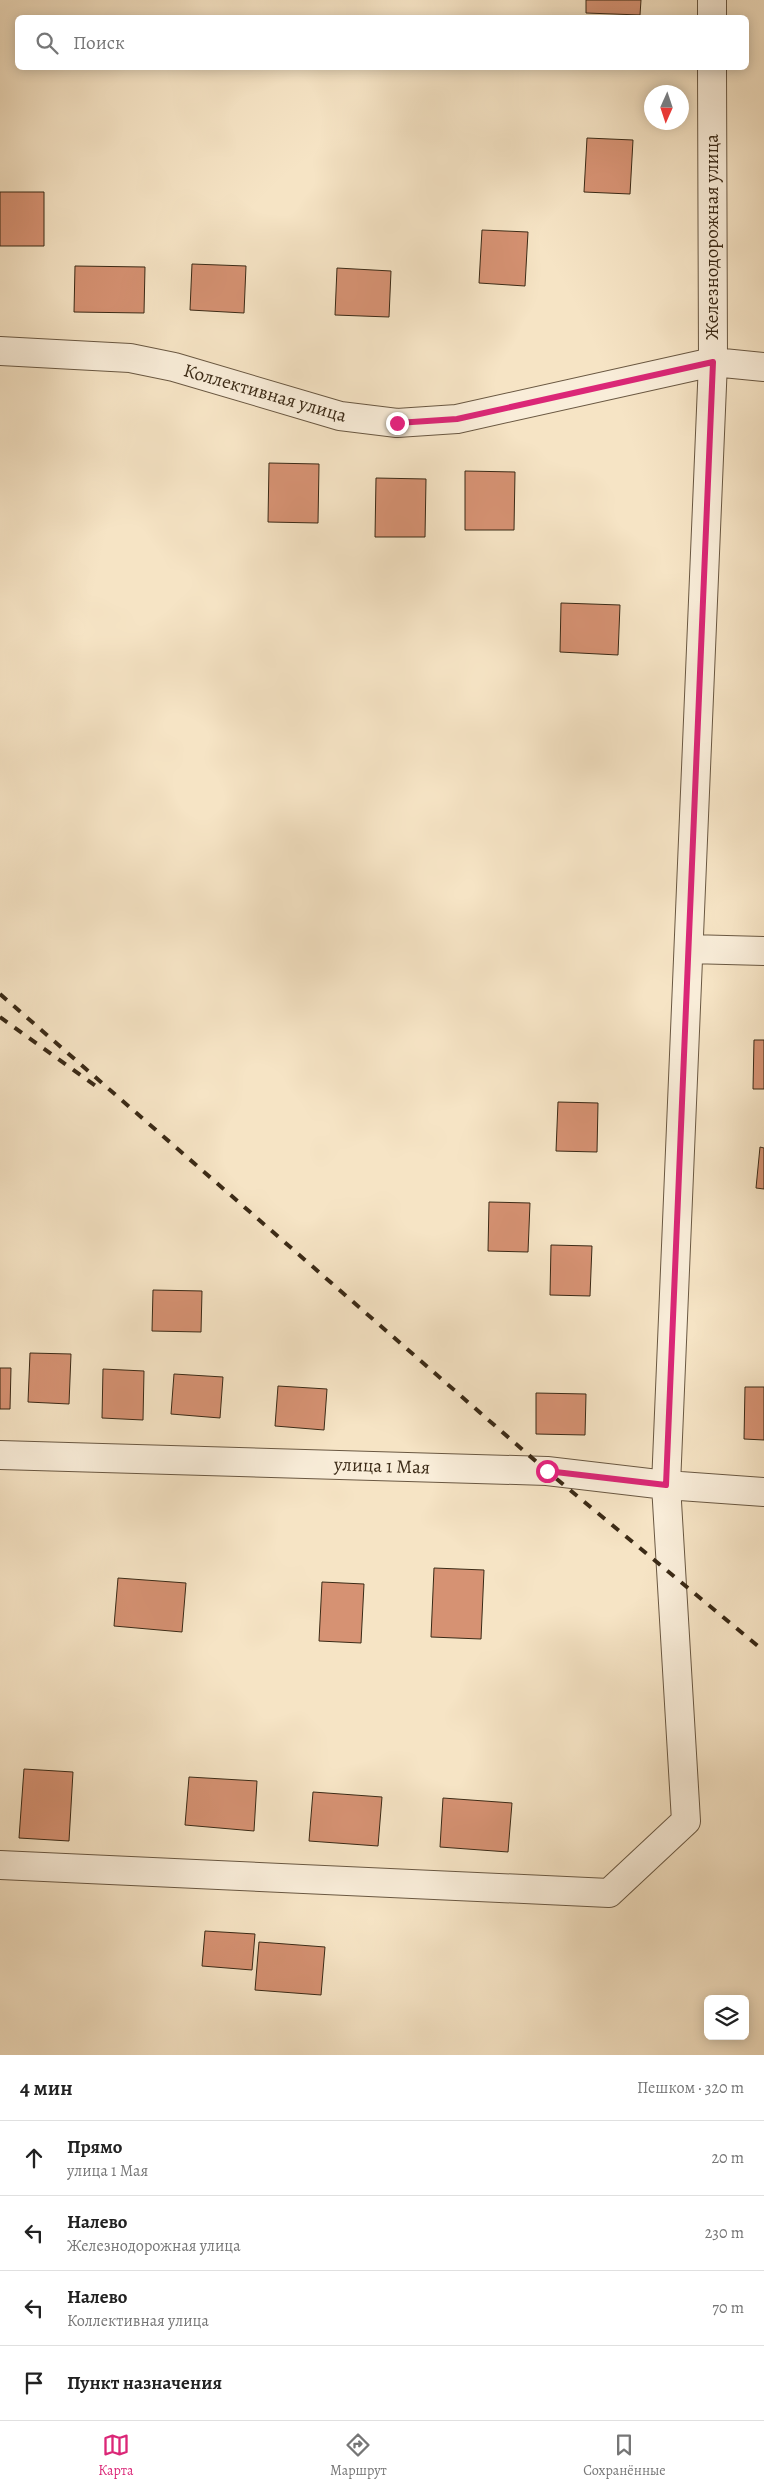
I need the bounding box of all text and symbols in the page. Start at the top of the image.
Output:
search box [15,15,749,70]
icon: search [33,29,61,57]
text: Поиск [73,30,125,56]
north arrow [644,85,689,130]
street label: Железнодорожная улица [699,134,725,340]
street label: Коллективная улица [180,357,350,429]
route end [386,412,409,435]
street label: улица 1 Мая [332,1451,431,1481]
route start [536,1460,559,1483]
map controls [704,1995,749,2040]
button: layers [704,1995,749,2040]
text: 4 мин [20,2074,73,2102]
text: Пешком · 320 m [637,2077,744,2099]
text: Прямо [67,2134,122,2160]
icon: ahead [20,2144,48,2172]
text: 20 m [711,2147,744,2169]
text: улица 1 Мая [67,2160,148,2182]
text: Налево [67,2209,127,2235]
icon: left [20,2219,48,2247]
text: 230 m [705,2222,744,2244]
text: Железнодорожная улица [67,2235,241,2257]
text: Налево [67,2284,127,2310]
icon: left [20,2294,48,2322]
text: 70 m [712,2297,744,2319]
text: Коллективная улица [67,2310,209,2332]
icon: arrive [20,2369,48,2397]
text: Пункт назначения [67,2370,222,2396]
tab: Карта [98,2431,134,2480]
tab: Маршрут [330,2431,387,2480]
tab: Сохранённые [583,2431,666,2480]

